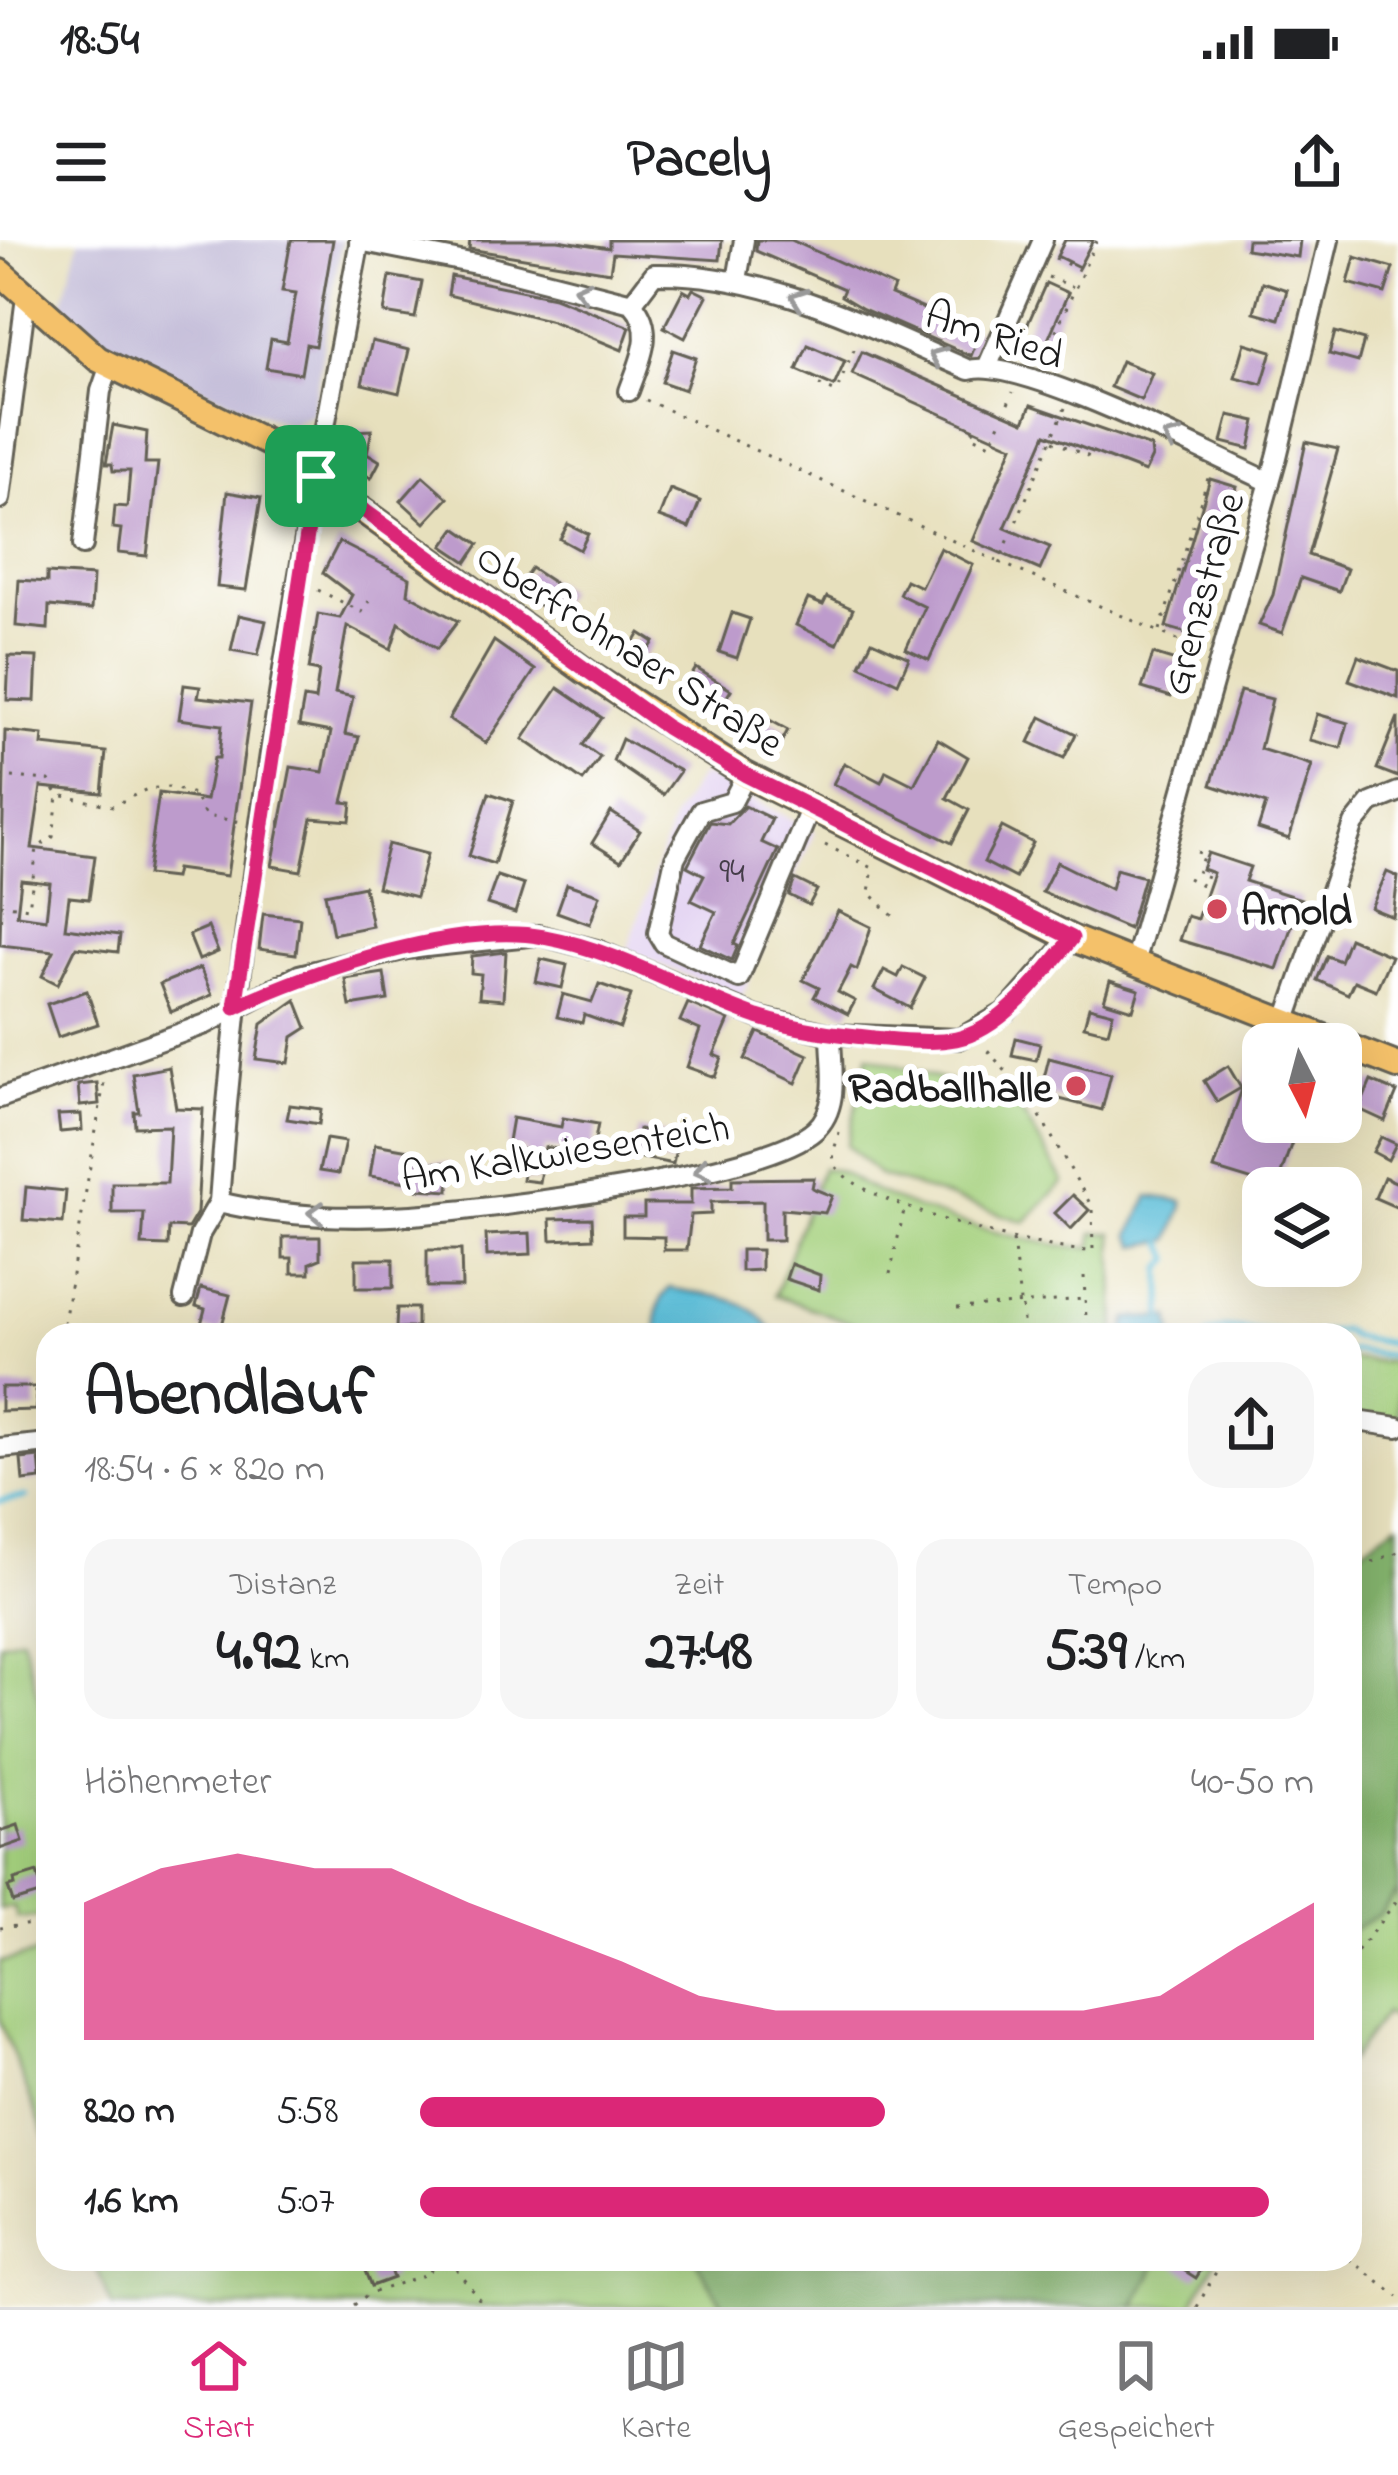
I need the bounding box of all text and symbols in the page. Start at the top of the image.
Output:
text: 18:54 [60,9,139,75]
text: Pacely [627,123,771,201]
icon: menu [48,129,114,195]
icon: share [1284,129,1350,195]
one-way arrow [573,279,593,304]
street label: Am Ried [917,286,1071,388]
one-way arrow [788,287,809,312]
one-way arrow [928,347,949,371]
pin [265,425,367,527]
one-way arrow [1162,429,1183,452]
icon: arrive [283,443,349,509]
street label: Grenzstraße [1147,485,1263,703]
street label: Oberfrohnaer Straße [462,529,795,775]
house number: 94 [719,847,745,900]
place label: Arnold [1241,883,1352,944]
marker: Arnold [1204,896,1230,922]
north arrow [1242,1023,1362,1143]
map controls [1242,1023,1362,1287]
place label: Radballhalle [848,1060,1053,1121]
marker: Radballhalle [1063,1073,1089,1099]
street label: Am Kalkwiesenteich [397,1098,734,1210]
one-way arrow [693,1156,713,1181]
button: layers [1242,1167,1362,1287]
one-way arrow [306,1200,325,1226]
text: Abendlauf [84,1349,374,1445]
button: share [1188,1362,1314,1488]
text: 18:54 · 6 × 820 m [84,1442,325,1499]
text: Distanz [230,1562,336,1610]
text: Zeit [674,1562,724,1610]
text: Tempo [1068,1562,1162,1610]
text: 4.92 [216,1610,301,1697]
text: 27:48 [646,1610,752,1697]
text: 5:39 [1045,1610,1127,1697]
text: km [301,1636,350,1684]
text: /km [1127,1636,1185,1684]
text: Höhenmeter [84,1755,271,1812]
text: 40–50 m [1191,1755,1314,1812]
text: 820 m [84,2084,175,2141]
text: 5:58 [276,2084,339,2141]
text: 1.6 km [84,2174,179,2231]
text: 5:07 [276,2174,335,2231]
tab: Start [183,2333,255,2453]
tab: Karte [621,2333,691,2453]
tab: Gespeichert [1057,2333,1215,2453]

